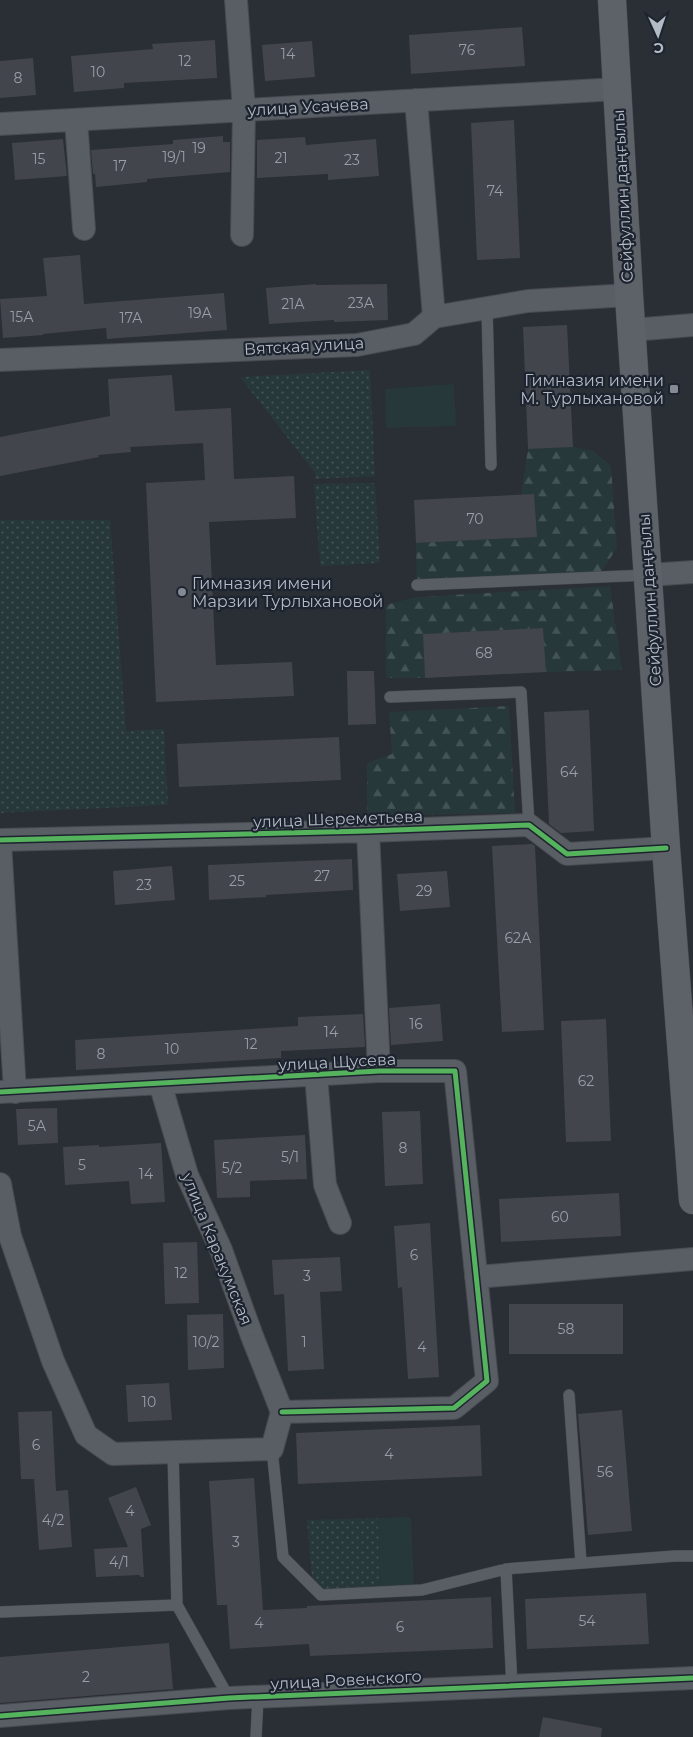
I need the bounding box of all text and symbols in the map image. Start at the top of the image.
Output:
north arrow [633,10,683,60]
text: С [653,39,664,57]
house number: 76 [459,41,476,59]
house number: 14 [281,45,296,63]
house number: 12 [178,52,192,70]
house number: 10 [91,63,105,81]
house number: 8 [14,69,23,87]
street label: улица Усачева [246,94,369,120]
street label: Сейфуллин даңғылы [609,109,637,283]
house number: 19 [192,139,206,157]
house number: 19/1 [162,148,186,166]
house number: 21 [274,149,288,167]
house number: 15 [33,150,46,168]
house number: 23 [344,151,360,169]
house number: 17 [113,157,127,175]
house number: 74 [487,182,504,200]
house number: 23А [348,294,375,312]
house number: 21А [281,295,305,313]
house number: 19А [188,304,213,322]
house number: 15А [10,308,34,326]
house number: 17А [120,309,143,327]
street label: Вятская улица [243,333,365,359]
place label: Гимназия имени М. Турлыхановой [520,371,664,408]
marker: Гимназия имени М. Турлыхановой [668,383,680,395]
house number: 70 [466,510,484,528]
street label: Сейфуллин даңғылы [634,513,666,687]
place label: Гимназия имени Марзии Турлыхановой [192,574,383,611]
marker: Гимназия имени Марзии Турлыхановой [176,586,188,598]
house number: 68 [475,644,493,662]
house number: 64 [560,763,579,781]
street label: улица Шереметьева [252,807,423,831]
house number: 27 [314,867,330,885]
house number: 25 [229,872,245,890]
house number: 23 [136,876,152,894]
house number: 29 [416,882,432,900]
house number: 62А [505,929,532,947]
house number: 16 [409,1015,423,1033]
house number: 14 [324,1023,339,1041]
house number: 12 [244,1035,258,1053]
house number: 10 [165,1040,179,1058]
house number: 8 [97,1045,106,1063]
street label: улица Щусева [277,1049,396,1075]
house number: 62 [578,1072,594,1090]
house number: 5А [28,1117,47,1135]
house number: 8 [399,1139,408,1157]
house number: 5/1 [281,1148,299,1166]
house number: 5 [78,1156,86,1174]
house number: 5/2 [222,1159,242,1177]
house number: 14 [139,1165,154,1183]
street label: улица Каракумская [177,1169,256,1328]
house number: 60 [551,1208,569,1226]
house number: 6 [410,1246,419,1264]
house number: 12 [174,1264,188,1282]
house number: 3 [303,1267,311,1285]
house number: 58 [558,1320,574,1338]
house number: 10/2 [193,1333,219,1351]
house number: 1 [301,1333,307,1351]
house number: 4 [417,1338,427,1356]
house number: 10 [142,1393,156,1411]
house number: 6 [32,1436,41,1454]
house number: 4 [384,1445,394,1463]
house number: 56 [597,1463,614,1481]
house number: 4 [125,1502,135,1520]
house number: 4/2 [42,1511,64,1529]
house number: 3 [232,1533,240,1551]
house number: 4/1 [109,1553,129,1571]
house number: 54 [578,1612,596,1630]
house number: 4 [254,1614,264,1632]
house number: 6 [396,1618,405,1636]
street label: улица Ровенского [269,1667,422,1694]
house number: 2 [82,1668,90,1686]

